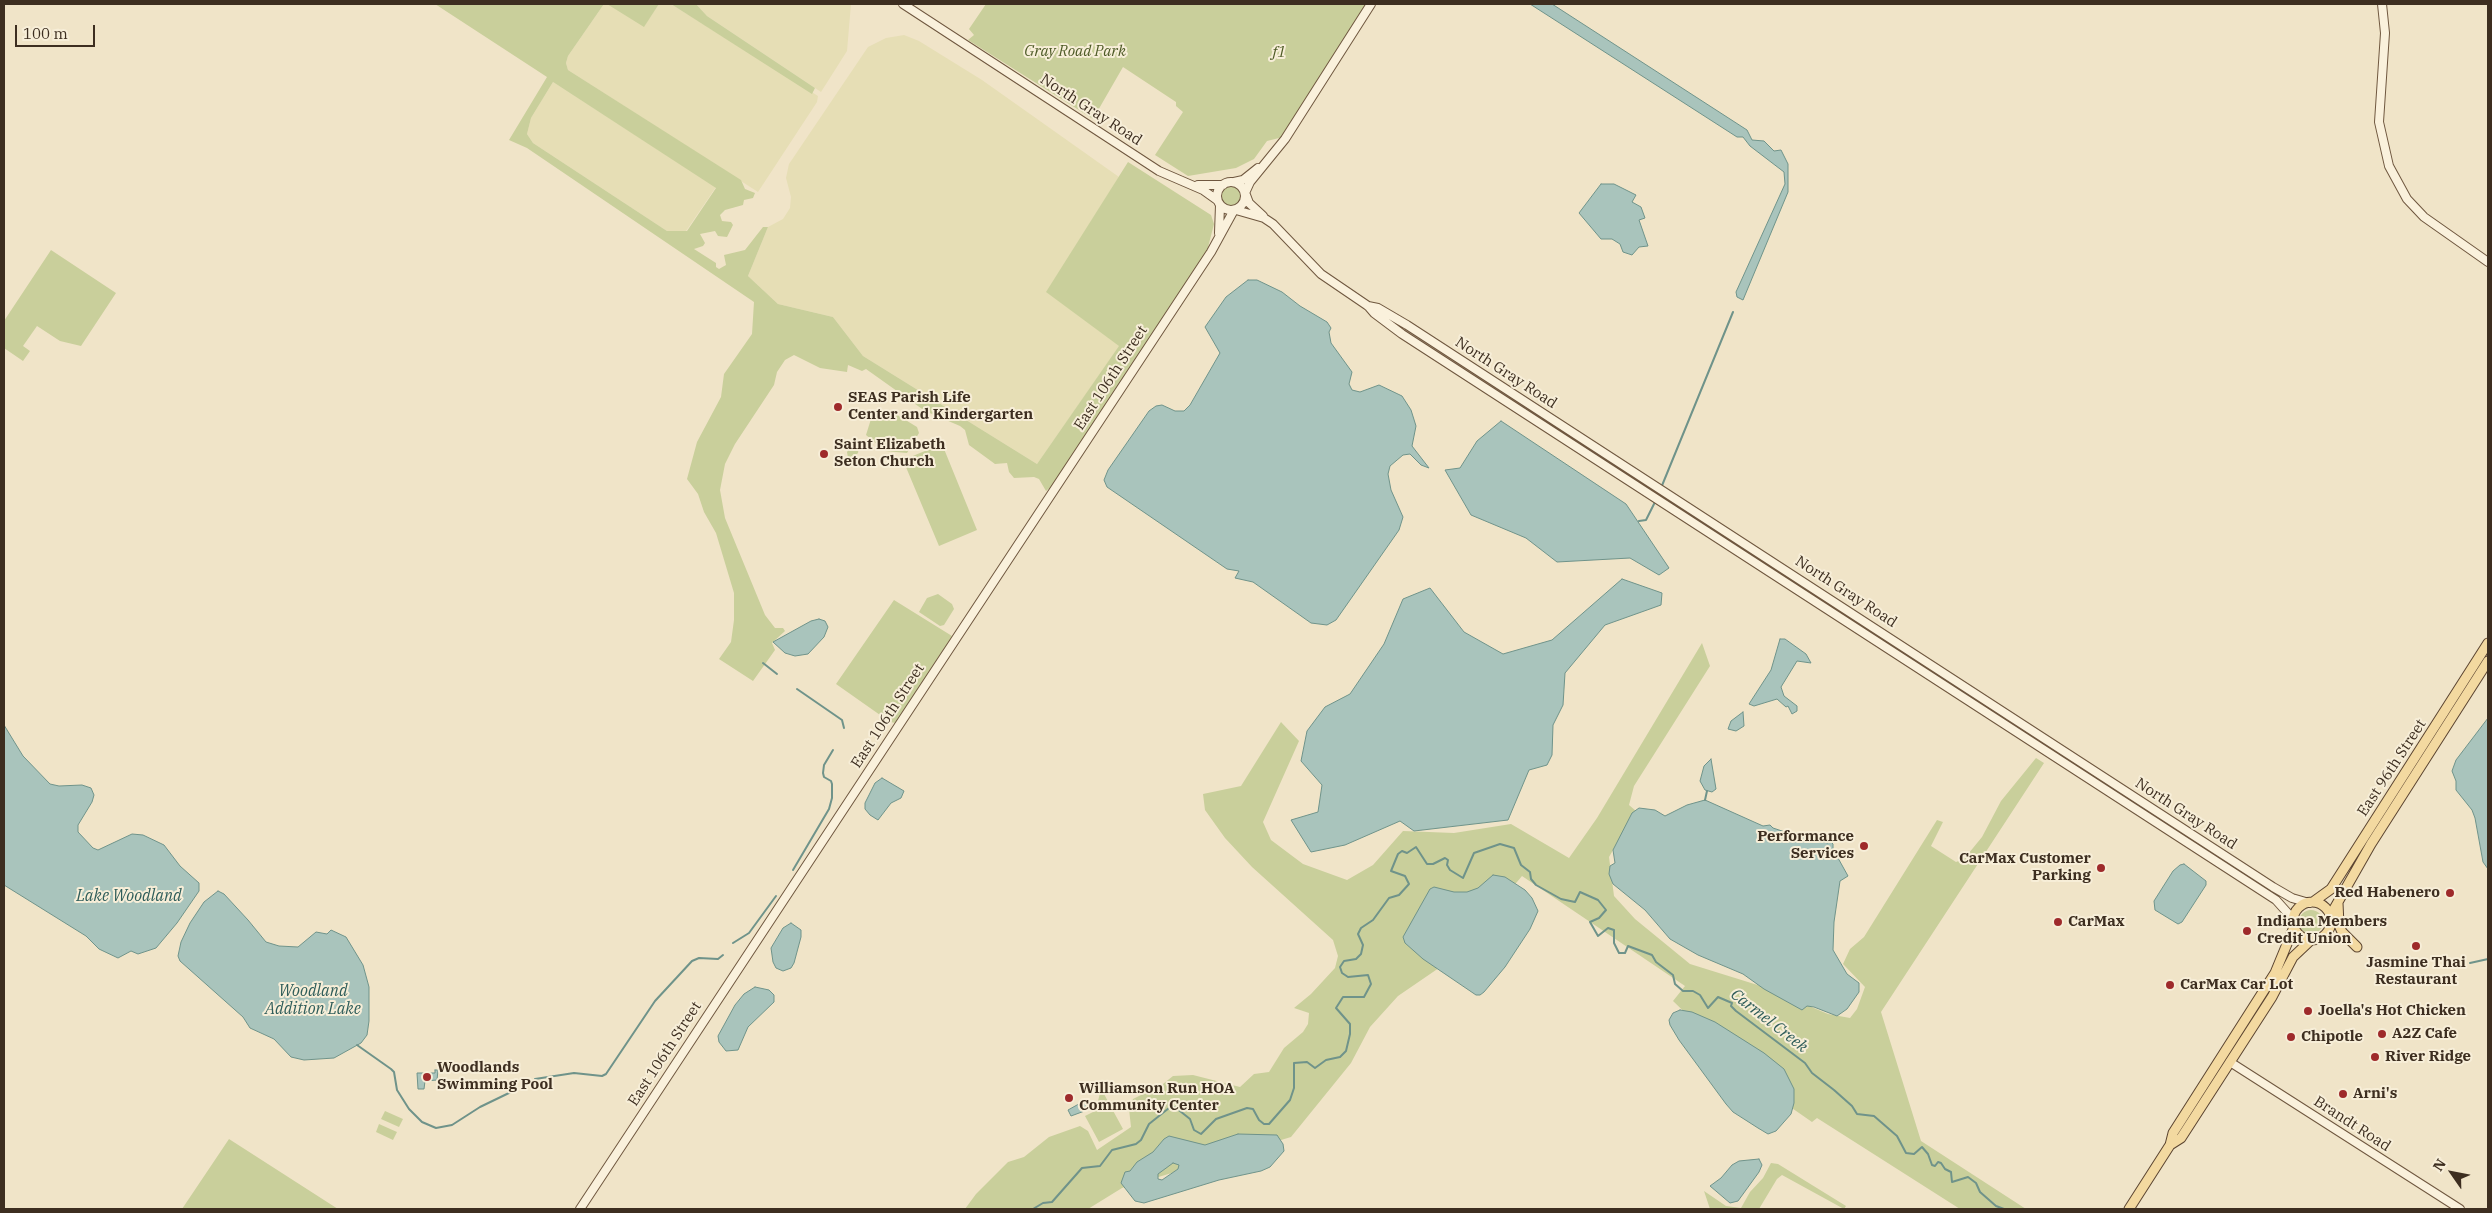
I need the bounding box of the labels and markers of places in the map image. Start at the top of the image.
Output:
place label: SEAS Parish Life Center and Kindergarten [848,389,1033,424]
marker: SEAS Parish Life Center and Kindergarten [832,401,844,413]
place label: Saint Elizabeth Seton Church [834,436,945,471]
marker: Saint Elizabeth Seton Church [818,448,830,460]
place label: Performance Services [1757,828,1854,863]
marker: Performance Services [1858,840,1870,852]
place label: CarMax Customer Parking [1959,850,2091,885]
marker: CarMax Customer Parking [2095,862,2107,874]
place label: Red Habenero [2335,884,2440,902]
marker: Red Habenero [2444,887,2456,899]
place label: CarMax [2068,913,2125,931]
place label: Indiana Members Credit Union [2257,913,2387,948]
marker: CarMax [2052,916,2064,928]
marker: Indiana Members Credit Union [2241,925,2253,937]
marker: Jasmine Thai Restaurant [2410,940,2422,952]
place label: Jasmine Thai Restaurant [2366,954,2466,989]
place label: CarMax Car Lot [2180,976,2293,994]
marker: CarMax Car Lot [2164,979,2176,991]
place label: Joella's Hot Chicken [2318,1002,2466,1020]
marker: Joella's Hot Chicken [2302,1005,2314,1017]
place label: A2Z Cafe [2392,1025,2457,1043]
place label: Chipotle [2301,1028,2363,1046]
marker: A2Z Cafe [2376,1028,2388,1040]
marker: Chipotle [2285,1031,2297,1043]
place label: River Ridge [2385,1048,2471,1066]
marker: River Ridge [2369,1051,2381,1063]
place label: Woodlands Swimming Pool [437,1059,553,1094]
marker: Woodlands Swimming Pool [421,1071,433,1083]
place label: Williamson Run HOA Community Center [1079,1080,1235,1115]
place label: Arni's [2353,1085,2397,1103]
marker: Arni's [2337,1088,2349,1100]
marker: Williamson Run HOA Community Center [1063,1092,1075,1104]

